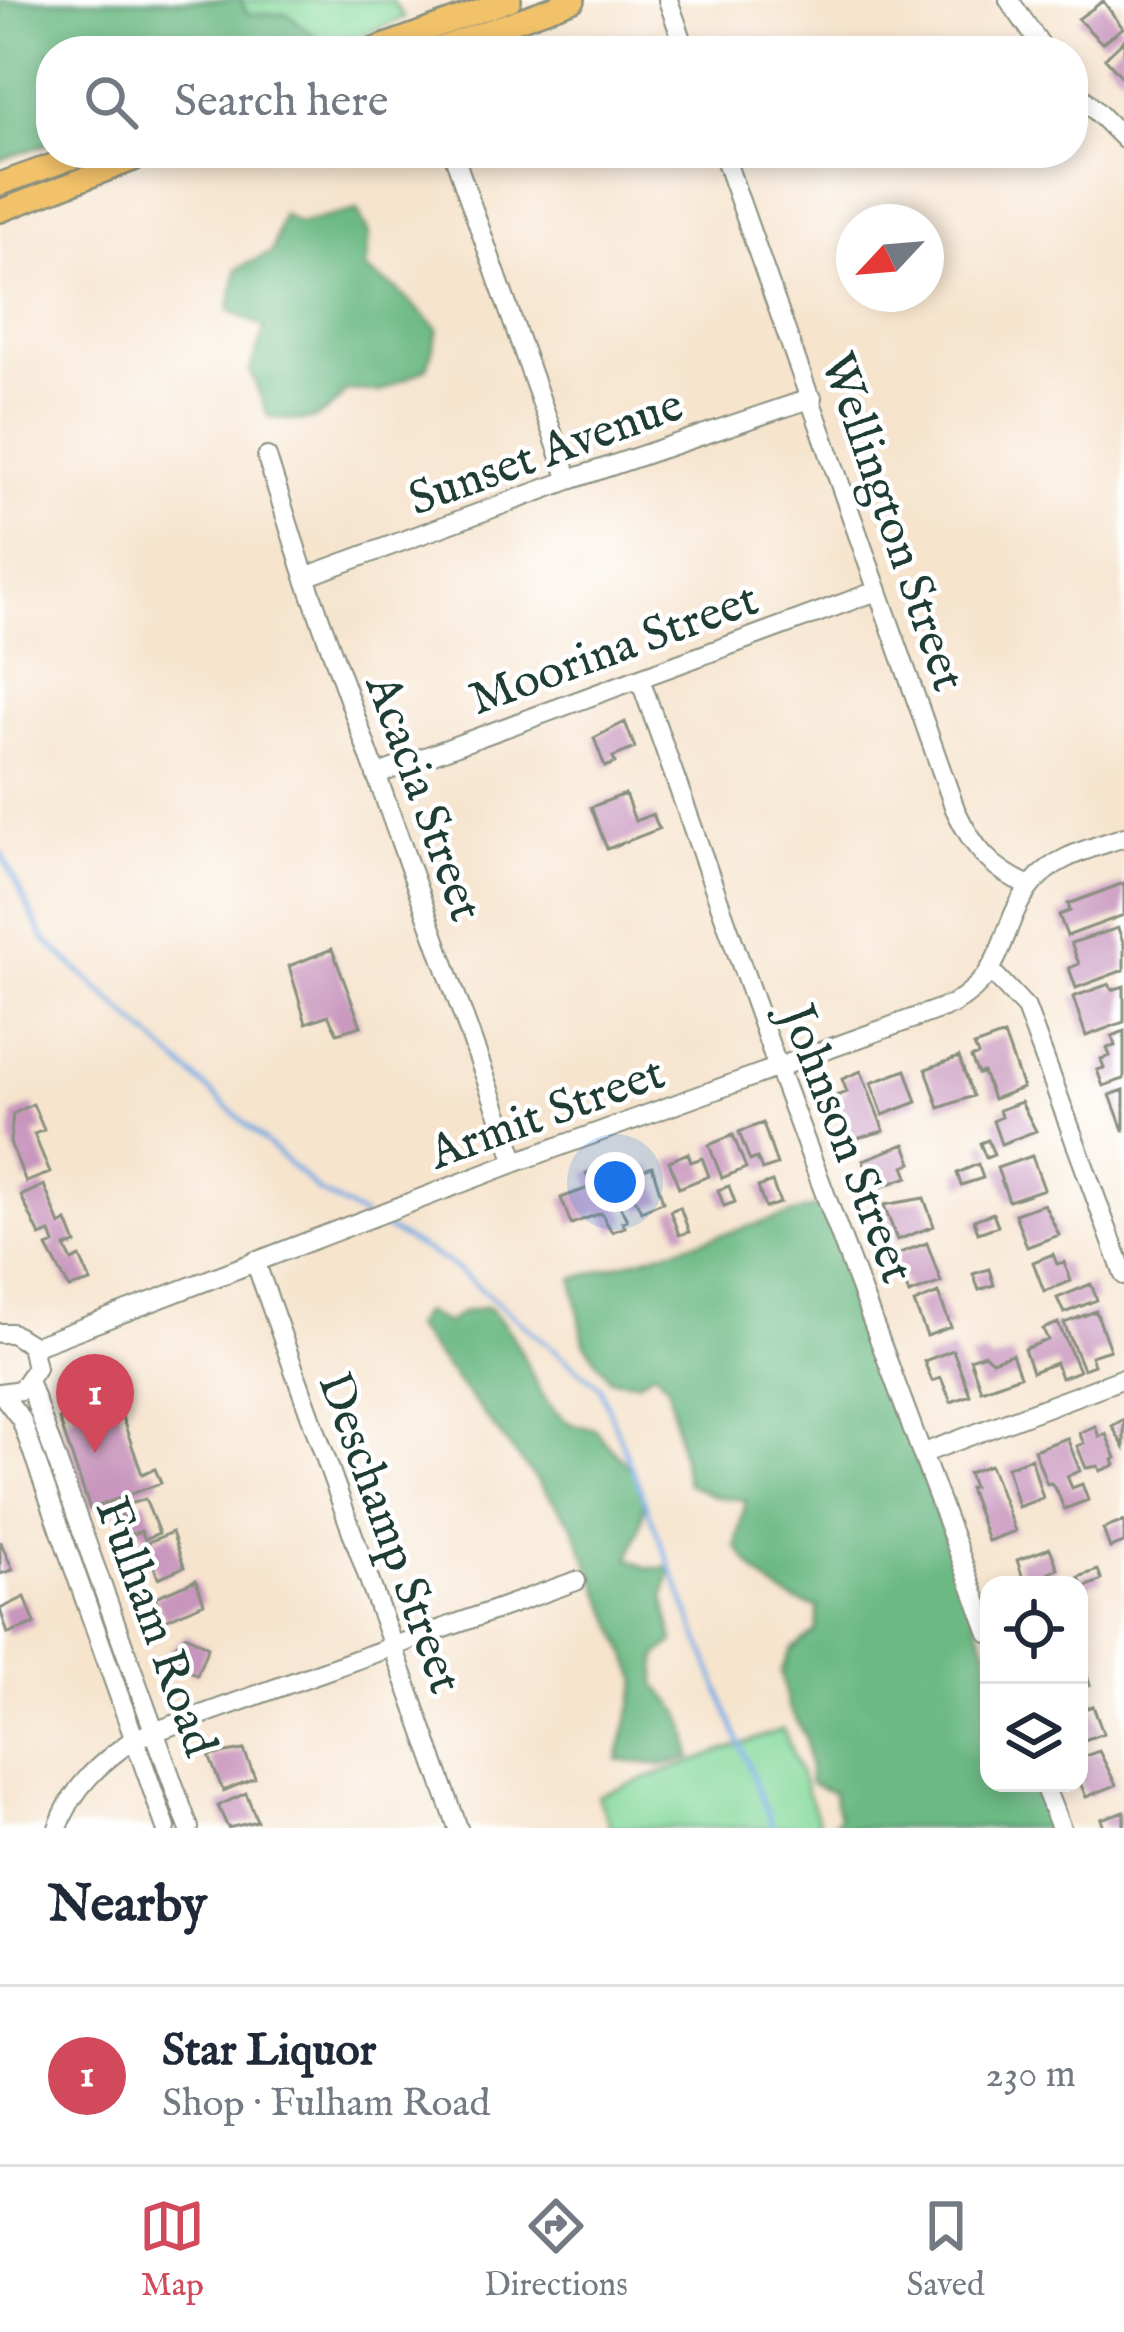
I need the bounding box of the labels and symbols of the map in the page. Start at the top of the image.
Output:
north arrow [836,204,944,312]
street label: Wellington Street [805,345,977,699]
street label: Sunset Avenue [401,376,692,531]
street label: Moorina Street [462,571,767,731]
street label: Acacia Street [350,666,495,930]
street label: Johnson Street [763,992,926,1292]
street label: Armit Street [421,1044,673,1185]
your location [585,1152,645,1212]
pin: 1 [56,1354,134,1453]
street label: Deschamp Street [302,1365,474,1702]
street label: Fulham Road [80,1490,229,1765]

